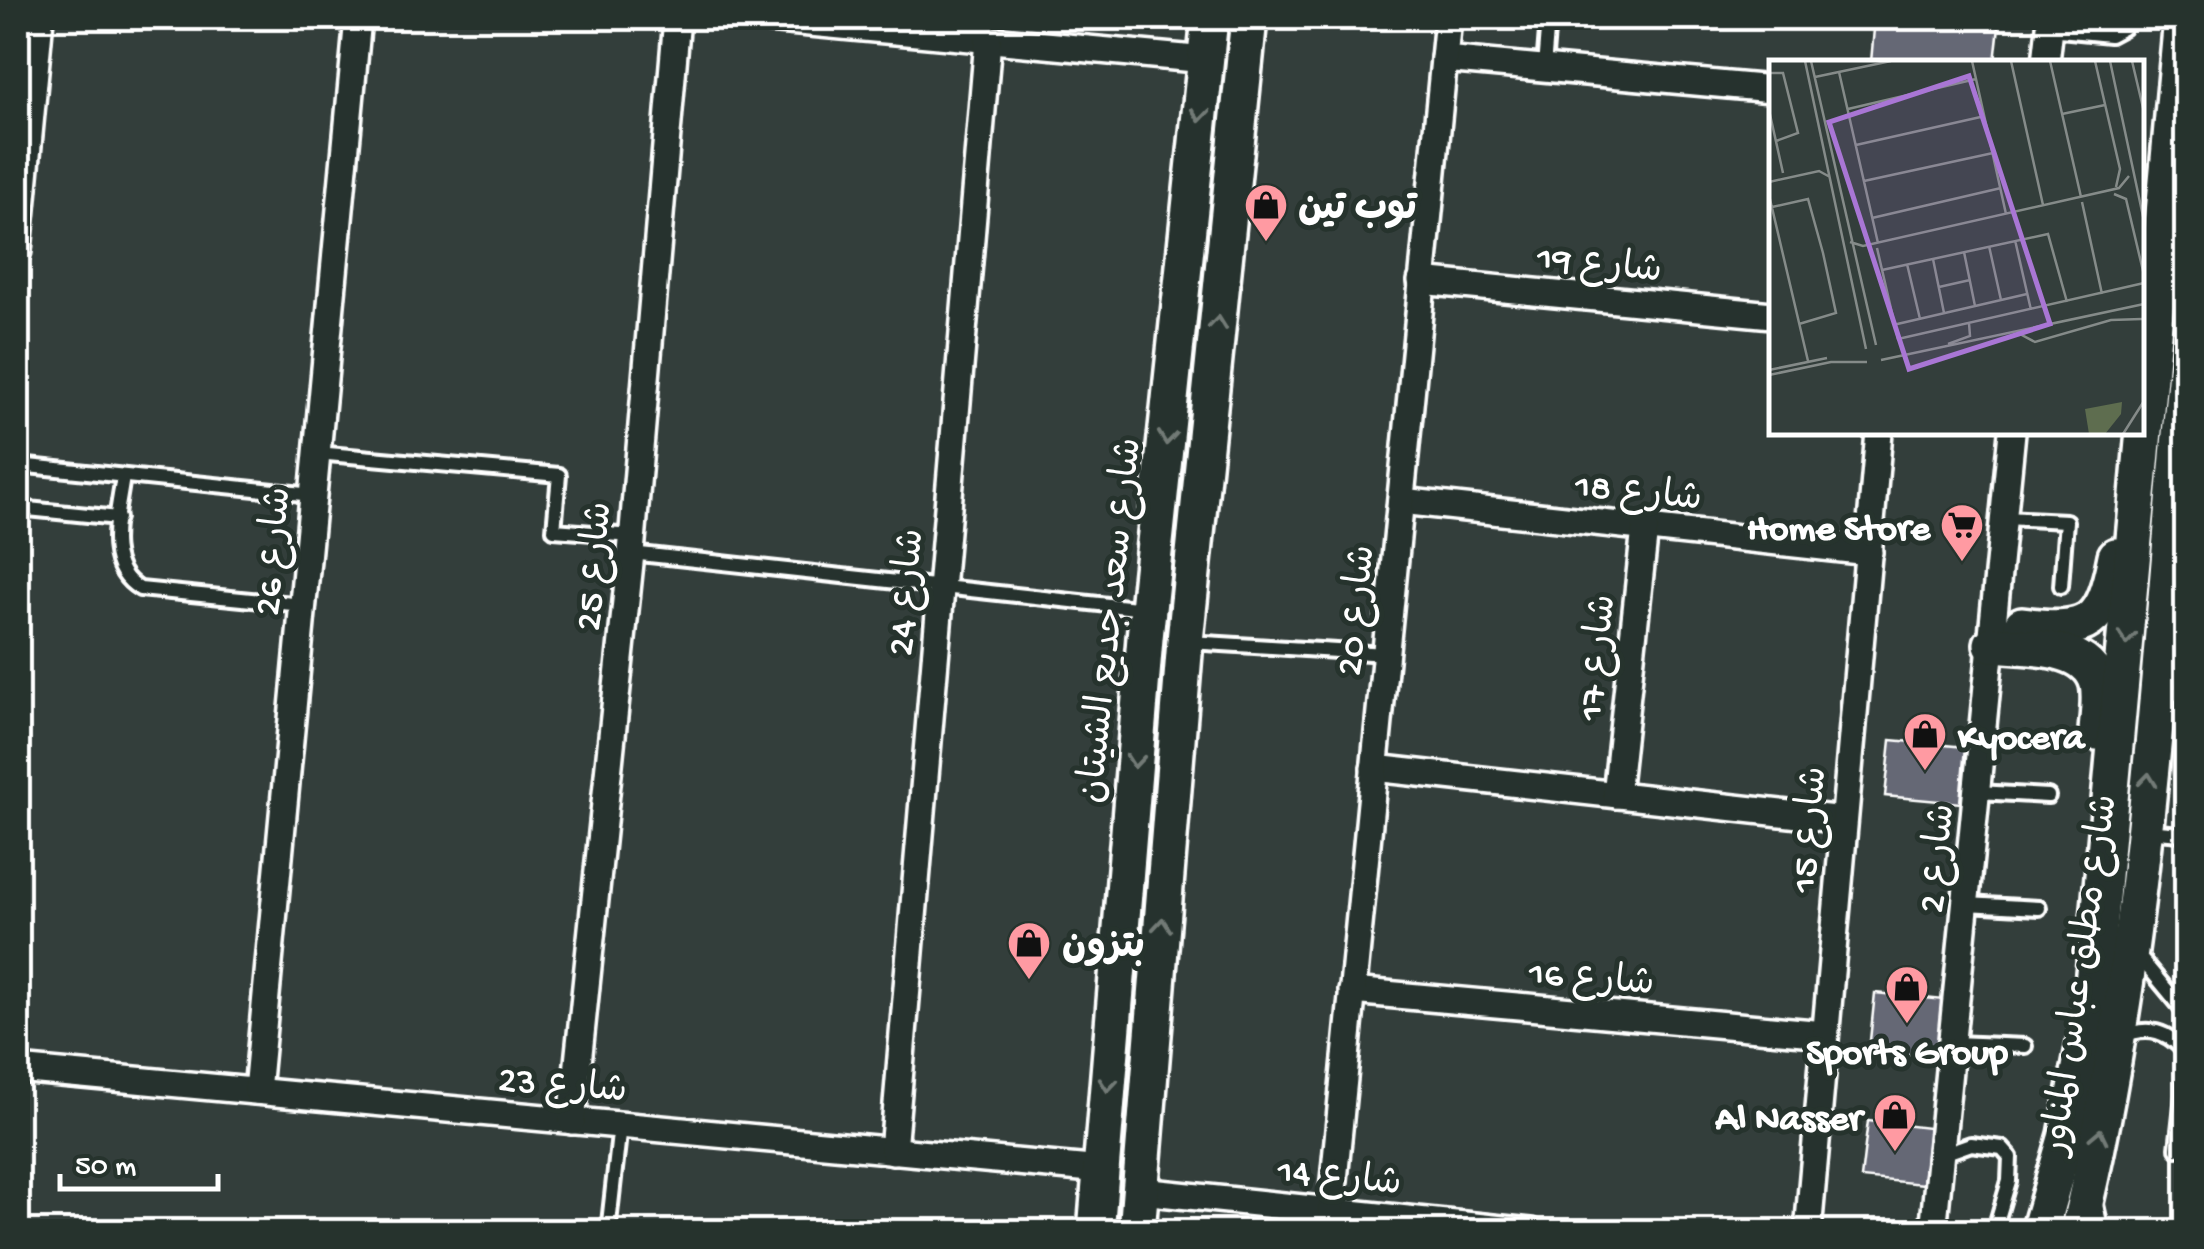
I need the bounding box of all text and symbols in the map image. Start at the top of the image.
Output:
inset map [1769,60,2144,435]
one-way arrow [1190,107,1211,123]
shop icon: توب تين [1243,182,1289,243]
place label: توب تين [1298,189,1419,233]
street label: شارع 19 [1534,237,1664,295]
one-way arrow [1207,314,1228,330]
one-way arrow [1157,430,1178,446]
street label: شارع سعد جديع الشيتان [1071,436,1154,806]
street label: شارع 18 [1572,465,1704,524]
street label: شارع 26 [247,485,304,618]
street label: شارع 25 [568,500,625,633]
supermarket icon: Home Store [1939,502,1985,563]
place label: Home Store [1747,509,1931,553]
street label: شارع 24 [880,527,936,658]
street label: شارع 20 [1329,543,1388,678]
street label: شارع 17 [1570,592,1628,724]
one-way arrow [2116,630,2138,646]
shop icon: Kyocera [1902,711,1948,772]
place label: Kyocera [1957,718,2086,762]
one-way arrow [1124,754,1146,770]
street label: شارع 15 [1783,764,1839,895]
one-way arrow [2137,771,2159,787]
street label: شارع مطلق عباس المناور [2034,792,2130,1161]
street label: شارع 2 [1911,802,1968,916]
one-way arrow [1151,917,1173,933]
shop icon: بتزون [1006,920,1052,981]
place label: بتزون [1062,927,1145,971]
street label: شارع 16 [1526,952,1656,1008]
shop icon: Sports Group [1884,964,1930,1025]
place label: Sports Group [1806,1033,2008,1077]
street label: شارع 23 [496,1059,629,1116]
one-way arrow [1098,1078,1120,1094]
shop icon: Al Nasser [1872,1092,1918,1153]
place label: Al Nasser [1714,1099,1866,1143]
one-way arrow [2087,1128,2108,1145]
scale bar [60,1129,218,1191]
street label: شارع 14 [1274,1150,1404,1208]
text: 50 m [75,1151,136,1186]

